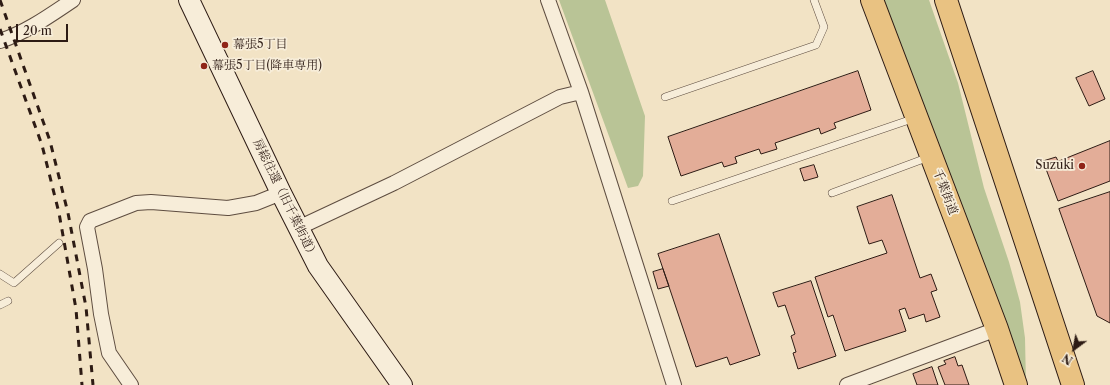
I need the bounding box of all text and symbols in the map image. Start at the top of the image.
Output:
scale bar [18,16,70,42]
text: 20 m [23,23,52,38]
place label: 幕張5丁目 [233,38,288,52]
marker: 幕張5丁目 [220,40,230,50]
place label: 幕張5丁目(降車専用) [212,59,322,73]
marker: 幕張5丁目(降車専用) [199,61,209,71]
street label: 房総往還（旧千葉街道） [250,137,320,261]
place label: Suzuki [1035,159,1074,173]
marker: Suzuki [1077,161,1087,171]
street label: 千葉街道 [930,167,960,217]
north arrow [1054,329,1094,369]
text: N [1060,351,1075,368]

